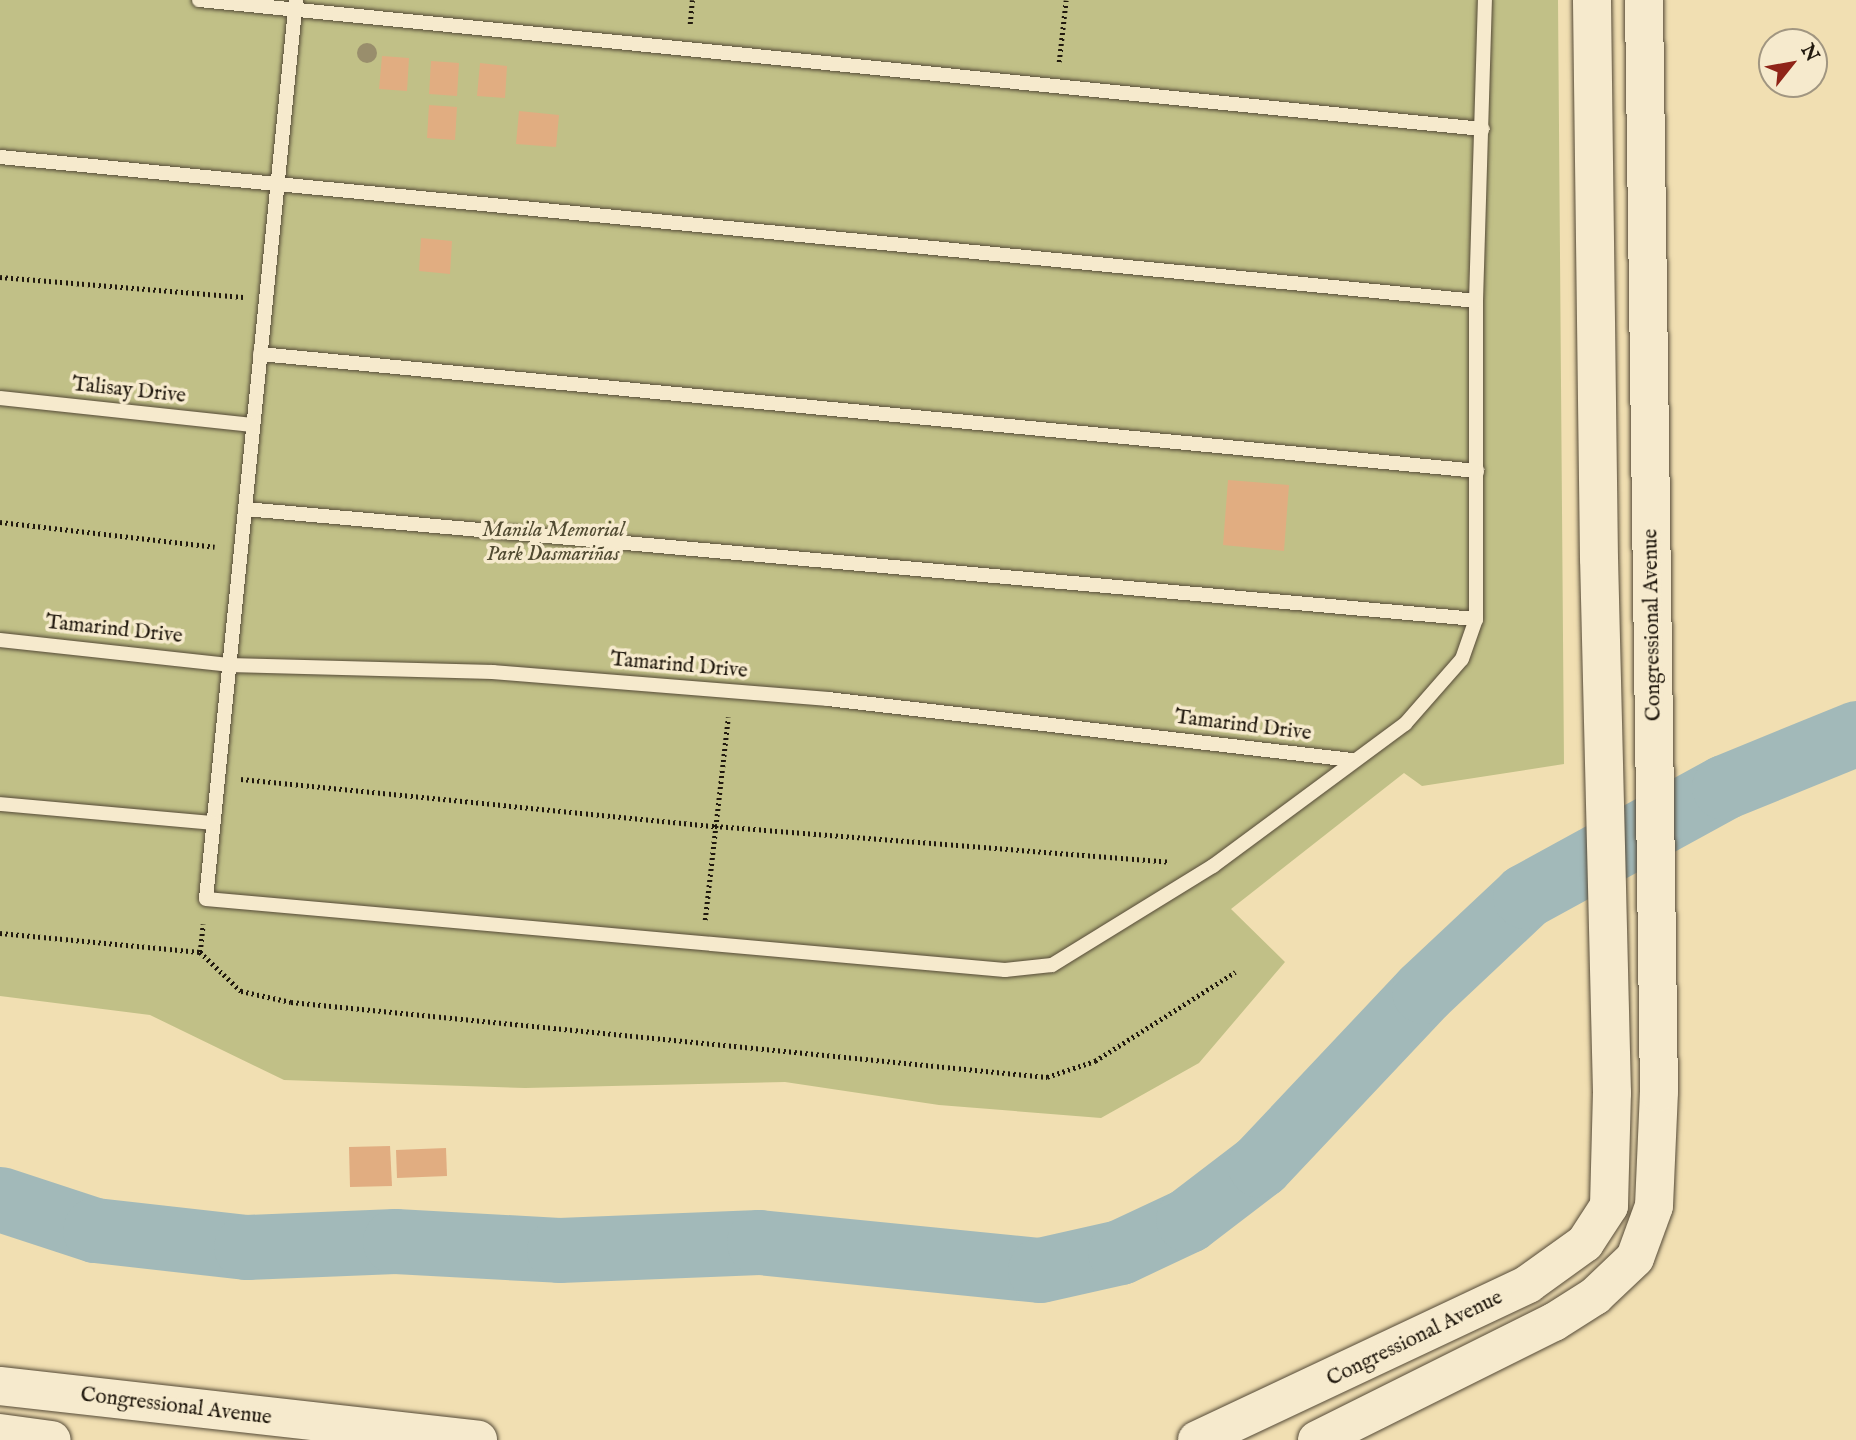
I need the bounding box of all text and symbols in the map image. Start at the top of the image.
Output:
north arrow [1758,28,1828,98]
text: N [1795,40,1824,66]
street label: Talisay Drive [71,372,187,410]
park label: Manila Memorial Park Dasmariñas [482,518,624,568]
street label: Congressional Avenue [1639,529,1667,721]
street label: Tamarind Drive [44,610,184,650]
street label: Tamarind Drive [610,647,748,685]
street label: Tamarind Drive [1173,705,1313,747]
street label: Congressional Avenue [1323,1285,1507,1393]
street label: Congressional Avenue [79,1383,273,1431]

